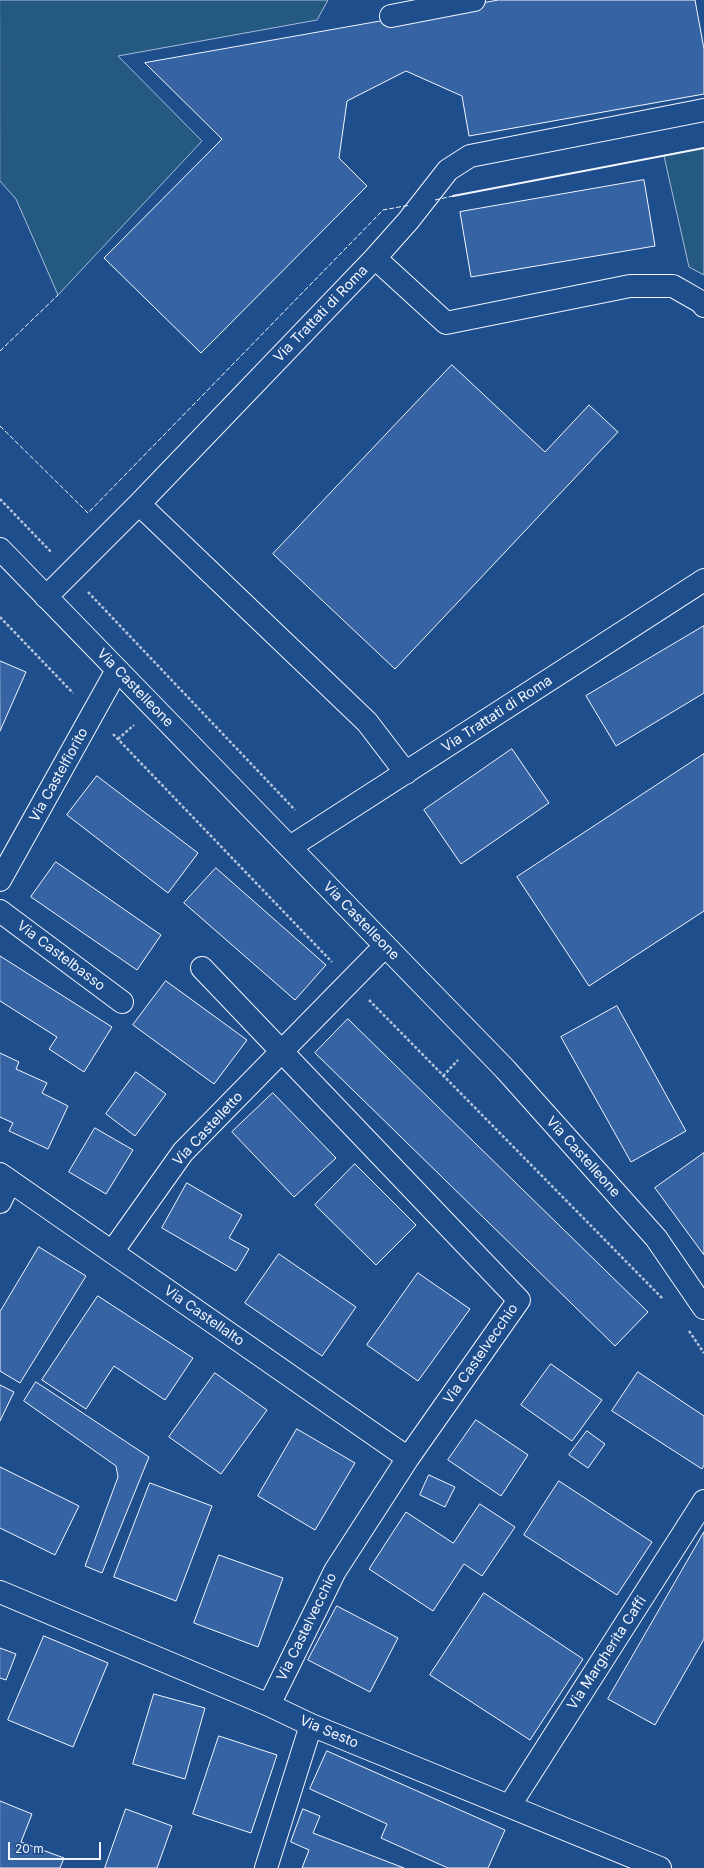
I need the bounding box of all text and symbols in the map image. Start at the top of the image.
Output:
street label: Via Trattati di Roma [270,262,372,366]
street label: Via Castelleone [93,645,177,731]
street label: Via Trattati di Roma [439,672,555,756]
street label: Via Castelfiorito [26,725,92,825]
street label: Via Castelleone [319,878,403,964]
street label: Via Castelbasso [14,917,108,995]
street label: Via Castelletto [169,1089,247,1169]
street label: Via Castelleone [542,1113,624,1201]
street label: Via Castellalto [161,1282,247,1350]
street label: Via Castelvecchio [440,1301,522,1407]
street label: Via Castelvecchio [274,1570,340,1684]
street label: Via Margherita Caffi [564,1593,650,1713]
street label: Via Sesto [297,1712,361,1752]
scale bar [10,1834,103,1860]
text: 20 m [15,1841,44,1856]

